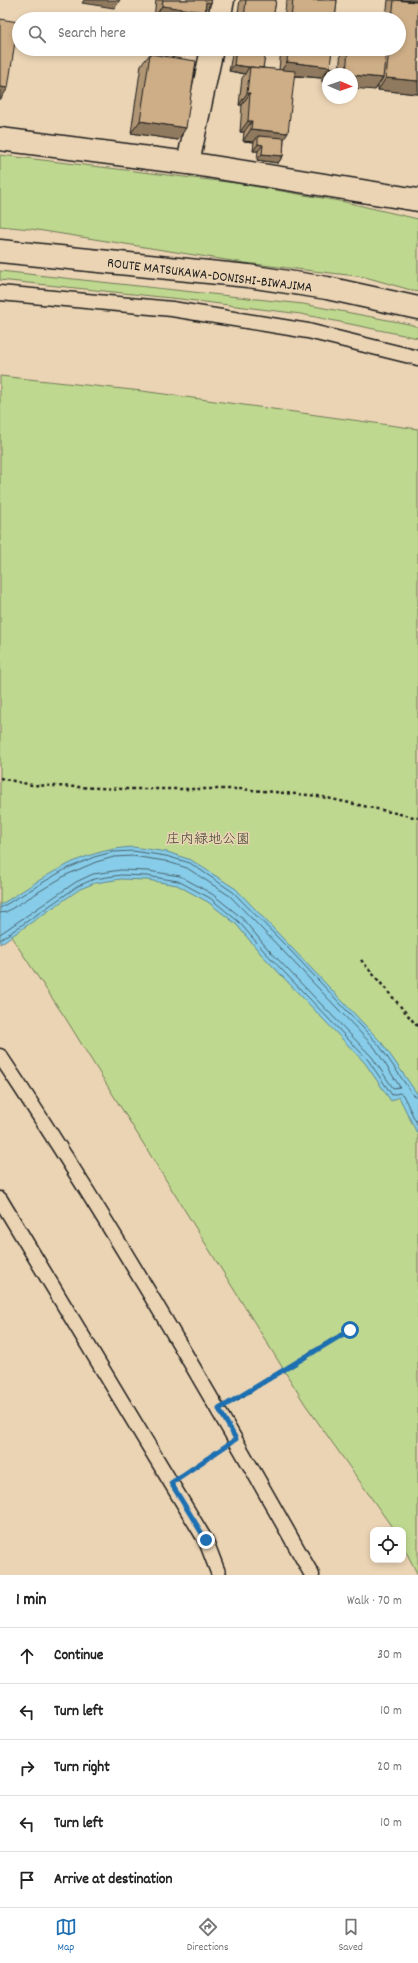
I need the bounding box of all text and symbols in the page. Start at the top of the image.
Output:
search box [12,12,406,56]
icon: search [26,23,48,45]
text: Search here [58,23,126,45]
north arrow [322,68,358,104]
street label: ROUTE MATSUKAWA-DONISHI-BIWAJIMA [106,253,314,299]
park label: 庄内緑地公園 [166,830,250,850]
route start [341,1321,359,1339]
map controls [370,1527,406,1563]
button: locate [370,1527,406,1563]
route end [197,1531,215,1549]
text: 1 min [16,1589,46,1613]
text: Walk · 70 m [347,1592,402,1611]
icon: ahead [16,1645,38,1667]
text: Continue [54,1645,103,1667]
text: 30 m [377,1646,402,1665]
icon: left [16,1701,38,1723]
text: Turn left [54,1701,103,1723]
text: 10 m [380,1702,402,1721]
icon: right [16,1757,38,1779]
text: Turn right [54,1757,110,1779]
text: 20 m [377,1758,402,1777]
icon: left [16,1813,38,1835]
text: Turn left [54,1813,103,1835]
text: 10 m [380,1814,402,1833]
icon: arrive [16,1869,38,1891]
text: Arrive at destination [54,1869,172,1891]
tab: Map [55,1916,77,1956]
tab: Directions [187,1916,229,1956]
tab: Saved [338,1916,363,1956]

